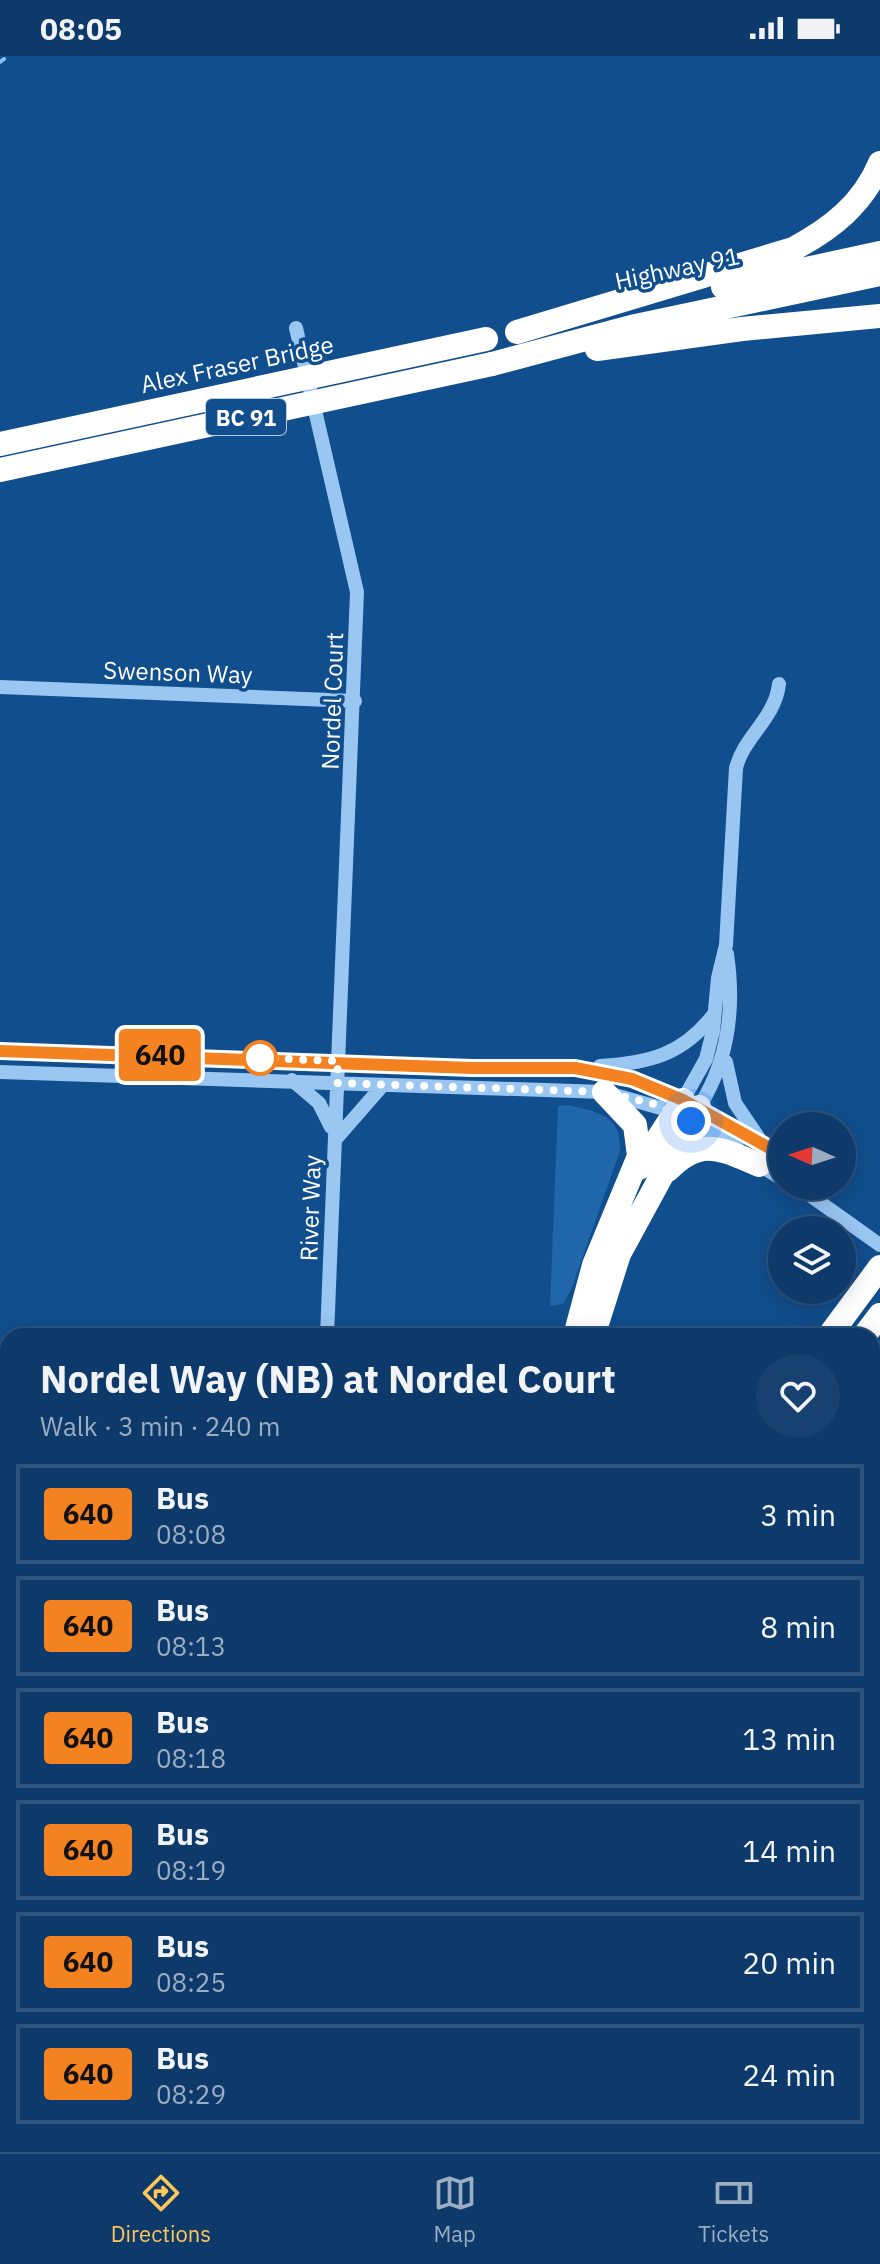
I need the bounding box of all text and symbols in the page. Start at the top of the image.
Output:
text: 08:05 [40,9,122,48]
street label: Highway 91 [612,239,742,297]
street label: Alex Fraser Bridge [138,328,336,400]
road number: BC 91 [206,399,286,435]
street label: Nordel Court [314,632,350,770]
street label: Swenson Way [103,653,253,691]
line badge: 640 [114,1029,206,1081]
text: 640 [135,1036,185,1073]
unlabelled marker [243,1041,277,1075]
your location [671,1101,711,1141]
north arrow [768,1112,856,1200]
map controls [768,1112,856,1304]
street label: River Way [292,1154,328,1262]
button: layers [768,1216,856,1304]
text: Nordel Way (NB) at Nordel Court [40,1354,616,1403]
button: heart [756,1354,840,1438]
text: Walk · 3 min · 240 m [40,1409,280,1443]
text: Bus [156,1478,209,1517]
text: 640 [63,1495,113,1532]
text: 3 min [760,1495,836,1534]
text: 08:08 [156,1517,226,1551]
text: Bus [156,1590,209,1629]
text: 640 [63,1607,113,1644]
text: 8 min [760,1607,836,1646]
text: 08:13 [156,1629,226,1663]
text: Bus [156,1702,209,1741]
text: 640 [63,1719,113,1756]
text: 13 min [742,1719,836,1758]
text: 08:18 [156,1741,226,1775]
text: Bus [156,1814,209,1853]
text: 640 [63,1831,113,1868]
text: 14 min [742,1831,836,1870]
text: 08:19 [156,1853,226,1887]
text: Bus [156,1926,209,1965]
text: 640 [63,1943,113,1980]
text: 20 min [742,1943,836,1982]
text: 08:25 [156,1965,226,1999]
text: Bus [156,2038,209,2077]
text: 640 [63,2055,113,2092]
text: 24 min [742,2055,836,2094]
text: 08:29 [156,2077,226,2111]
tab: Directions [111,2171,211,2248]
tab: Map [433,2171,477,2248]
tab: Tickets [698,2171,769,2248]

